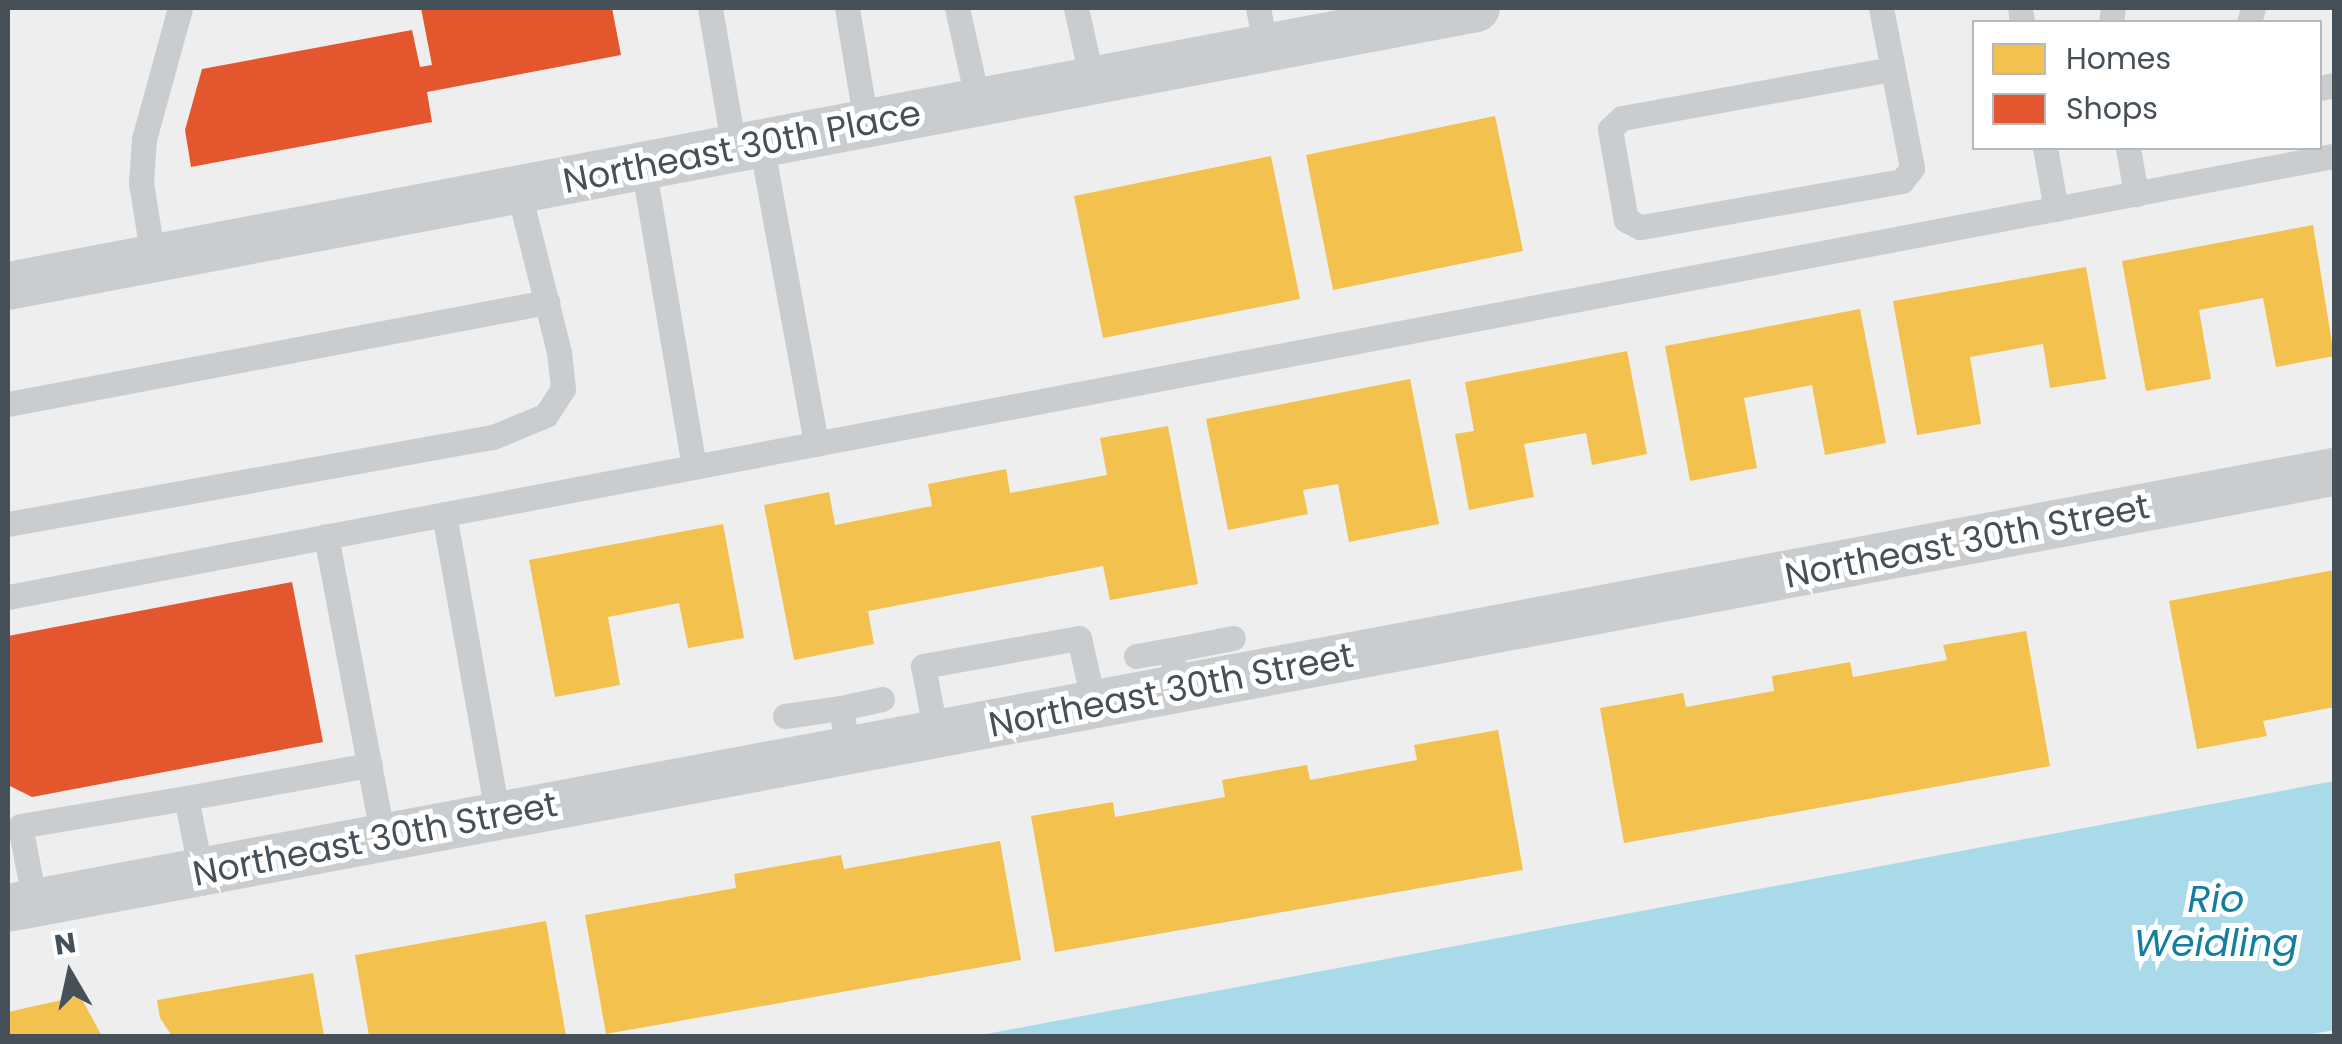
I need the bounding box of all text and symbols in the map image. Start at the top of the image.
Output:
legend [1972,20,2322,150]
text: Homes [2066,37,2171,80]
text: Shops [2066,87,2158,130]
street label: Northeast 30th Place [560,92,924,202]
street label: Northeast 30th Street [1781,485,2153,597]
street label: Northeast 30th Street [985,634,1357,746]
street label: Northeast 30th Street [189,783,561,895]
water label: Rio Weidling [2134,876,2298,966]
text: N [52,923,79,965]
north arrow [20,924,120,1024]

